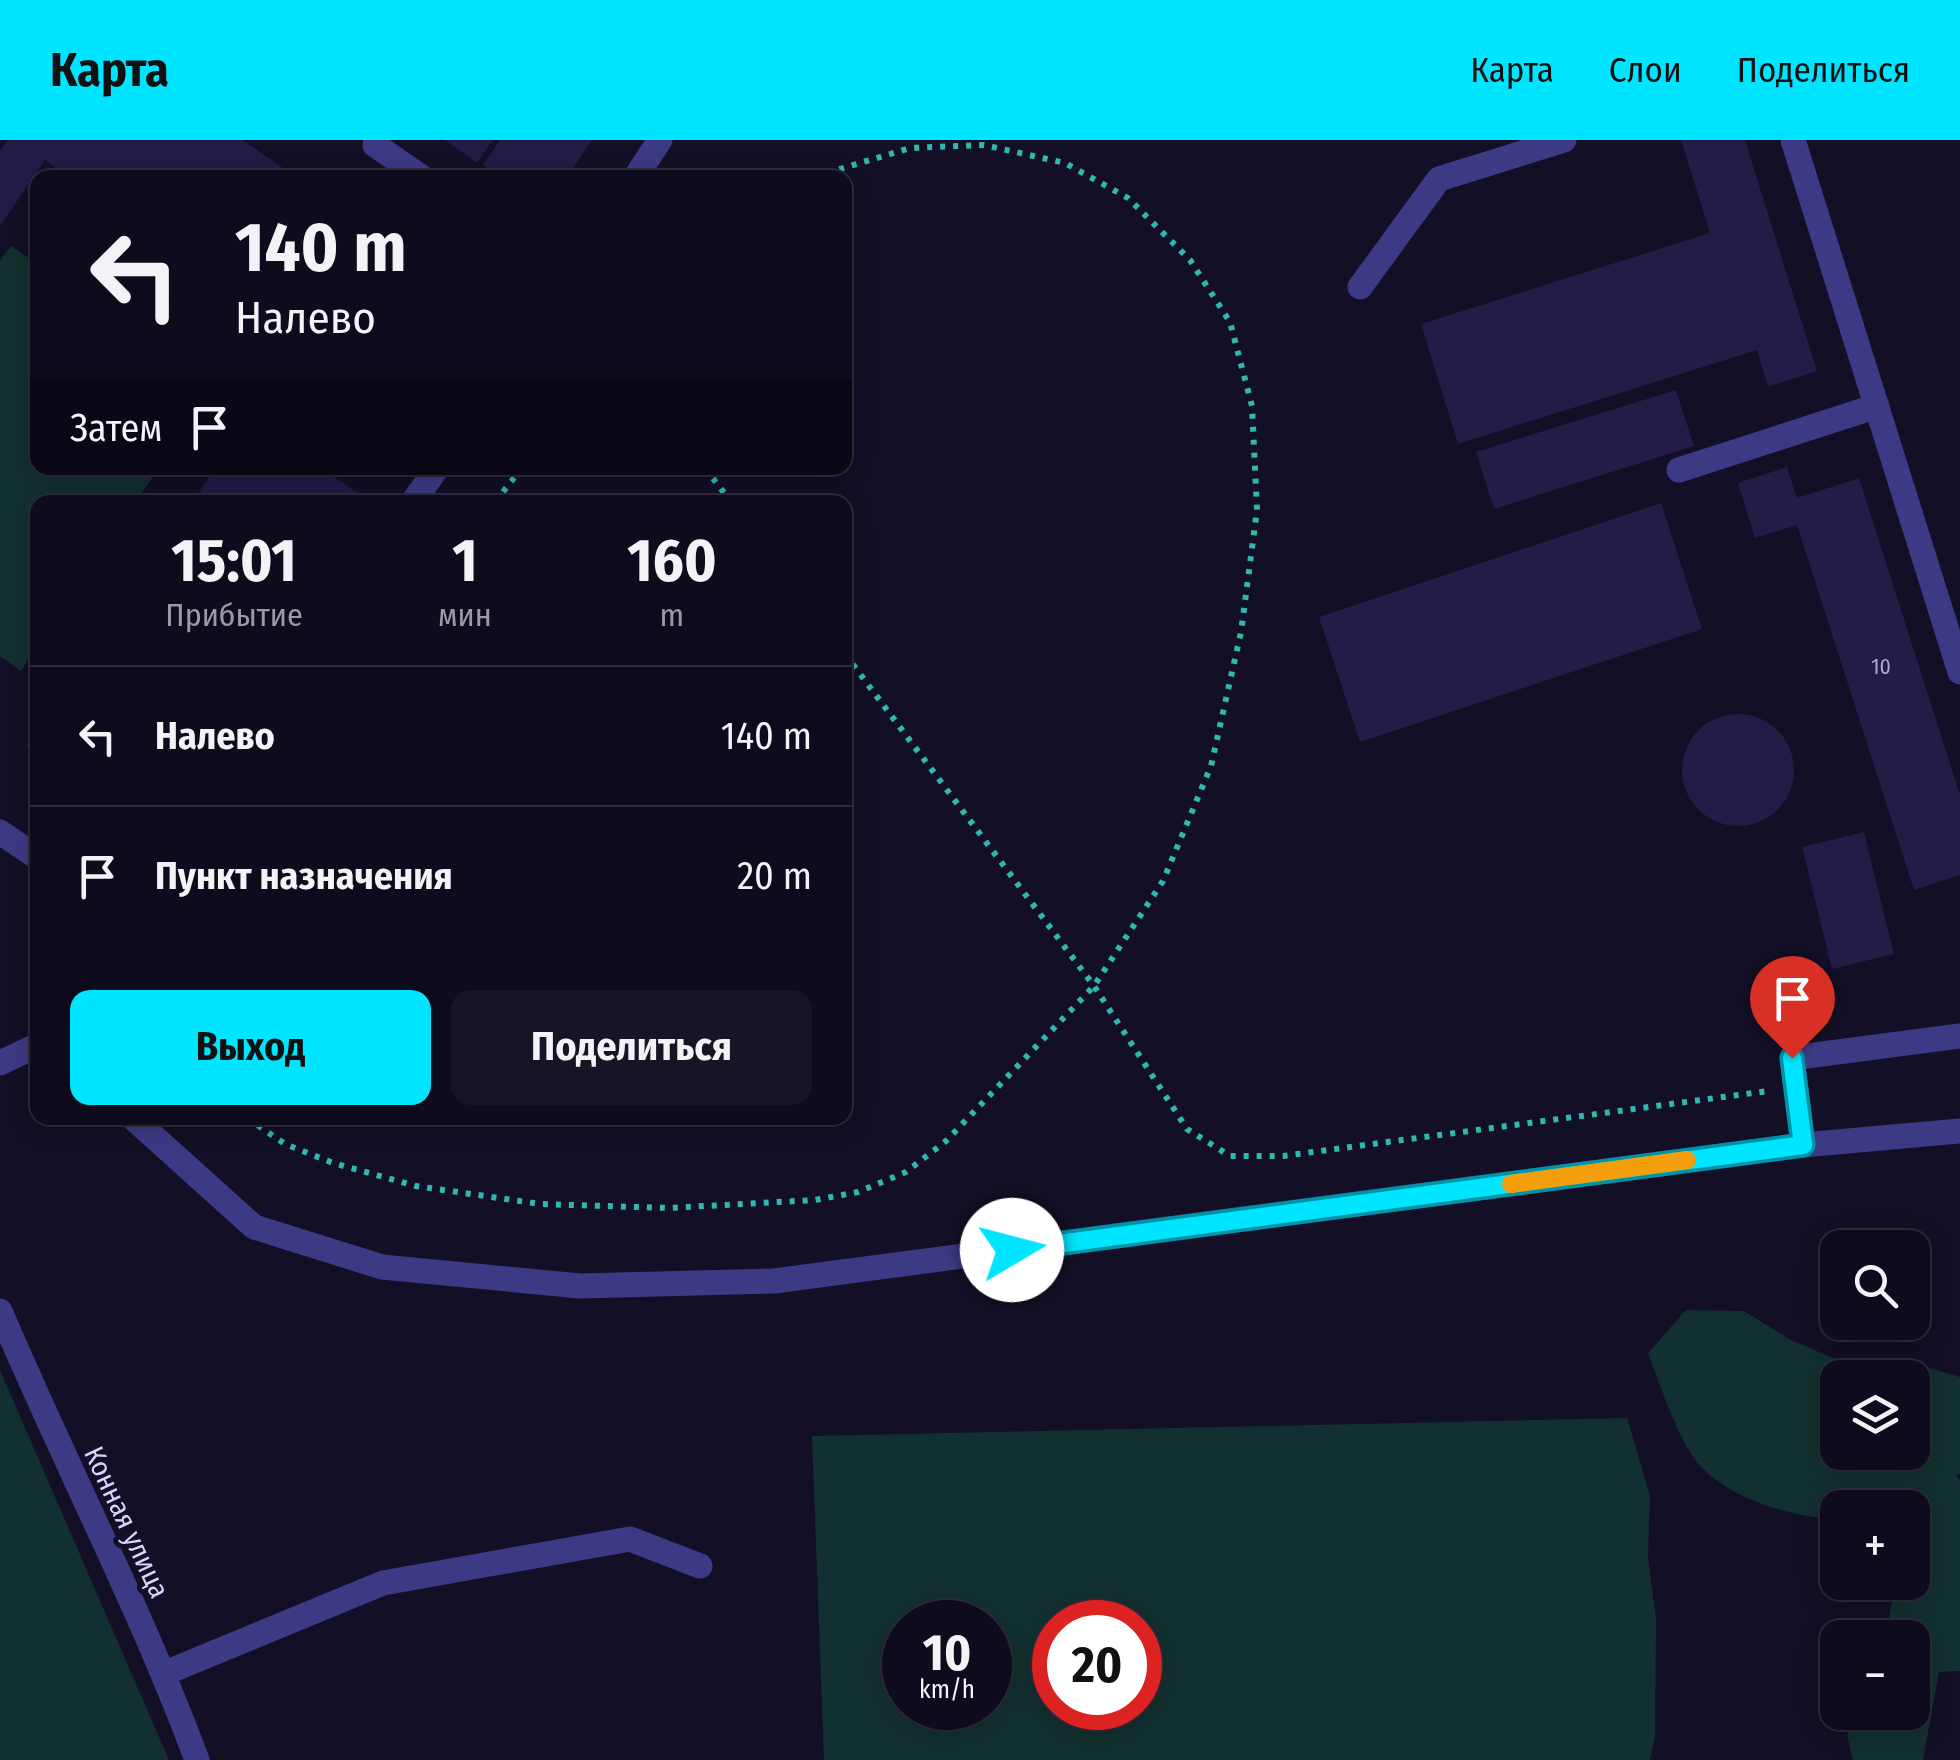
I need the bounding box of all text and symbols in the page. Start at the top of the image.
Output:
text: Карта [50,41,169,99]
text: Карта [1470,49,1554,91]
text: Слои [1609,49,1682,91]
text: Поделиться [1737,49,1910,91]
text: 140 m [235,206,407,290]
icon: left [70,210,200,340]
text: Налево [235,291,376,345]
icon: arrive [182,400,237,455]
text: Затем [70,405,162,451]
text: 15:01 [171,525,297,597]
text: 1 [452,525,478,597]
text: 160 [627,525,717,597]
text: Прибытие [165,596,303,634]
text: мин [438,596,492,634]
text: m [660,596,684,634]
house number: 10 [1871,653,1891,680]
icon: left [70,709,125,764]
text: Налево [155,713,275,759]
text: 140 m [721,713,812,759]
icon: arrive [70,849,125,904]
text: Пункт назначения [155,853,453,899]
text: 20 m [737,853,812,899]
pin [1750,956,1835,1059]
icon: arrive [1765,971,1820,1026]
button: Выход [70,990,431,1105]
button: Поделиться [451,990,812,1105]
position arrow [960,1198,1064,1302]
map controls [1820,1230,1930,1730]
button: search [1820,1230,1930,1340]
button: layers [1820,1360,1930,1470]
street label: Конная улица [77,1441,176,1603]
button: + [1820,1490,1930,1600]
speed limit sign: 20 [1032,1600,1162,1730]
button: − [1820,1620,1930,1730]
text: 10 [923,1623,971,1683]
text: km/h [919,1675,975,1705]

